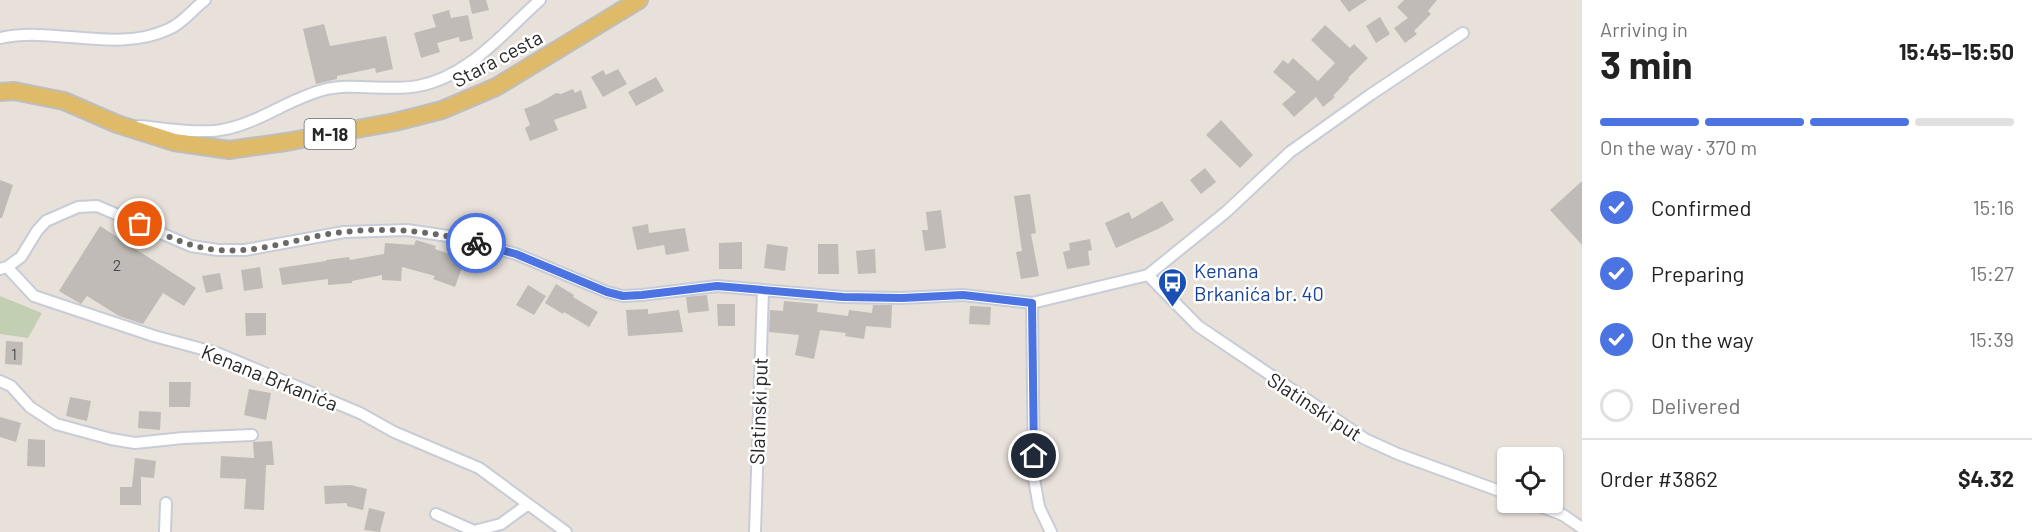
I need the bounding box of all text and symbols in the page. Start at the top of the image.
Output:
text: Arriving in [1600,17,1688,41]
street label: Stara cesta [448,24,546,92]
text: 15:45–15:50 [1899,38,2014,64]
text: 3 min [1600,40,1693,87]
road number: M-18 [304,119,356,149]
text: On the way · 370 m [1600,135,1757,159]
icon: check [1600,191,1633,224]
text: Confirmed [1651,194,1751,220]
text: 15:16 [1973,195,2014,219]
pin [114,198,165,249]
icon: bag [123,207,156,240]
courier [446,213,506,273]
icon: bike [460,227,493,260]
house number: 2 [113,255,121,274]
icon: check [1600,257,1633,290]
place label: Kenana Brkanića br. 40 [1194,258,1324,305]
text: Preparing [1651,260,1744,286]
text: 15:27 [1970,261,2014,285]
bus stop icon: Kenana Brkanića br. 40 [1157,266,1189,308]
icon: check [1600,323,1633,356]
text: On the way [1651,326,1754,352]
text: 15:39 [1969,327,2014,351]
street label: Kenana Brkanića [198,339,342,415]
house number: 1 [11,344,17,363]
street label: Slatinski put [744,357,772,465]
street label: Slatinski put [1263,367,1367,445]
text: Delivered [1651,392,1740,418]
pin [1008,430,1059,481]
icon: home [1017,439,1050,472]
map controls [1497,447,1563,513]
button: locate [1497,447,1563,513]
text: Order #3862 [1600,465,1718,491]
text: $4.32 [1958,465,2014,491]

